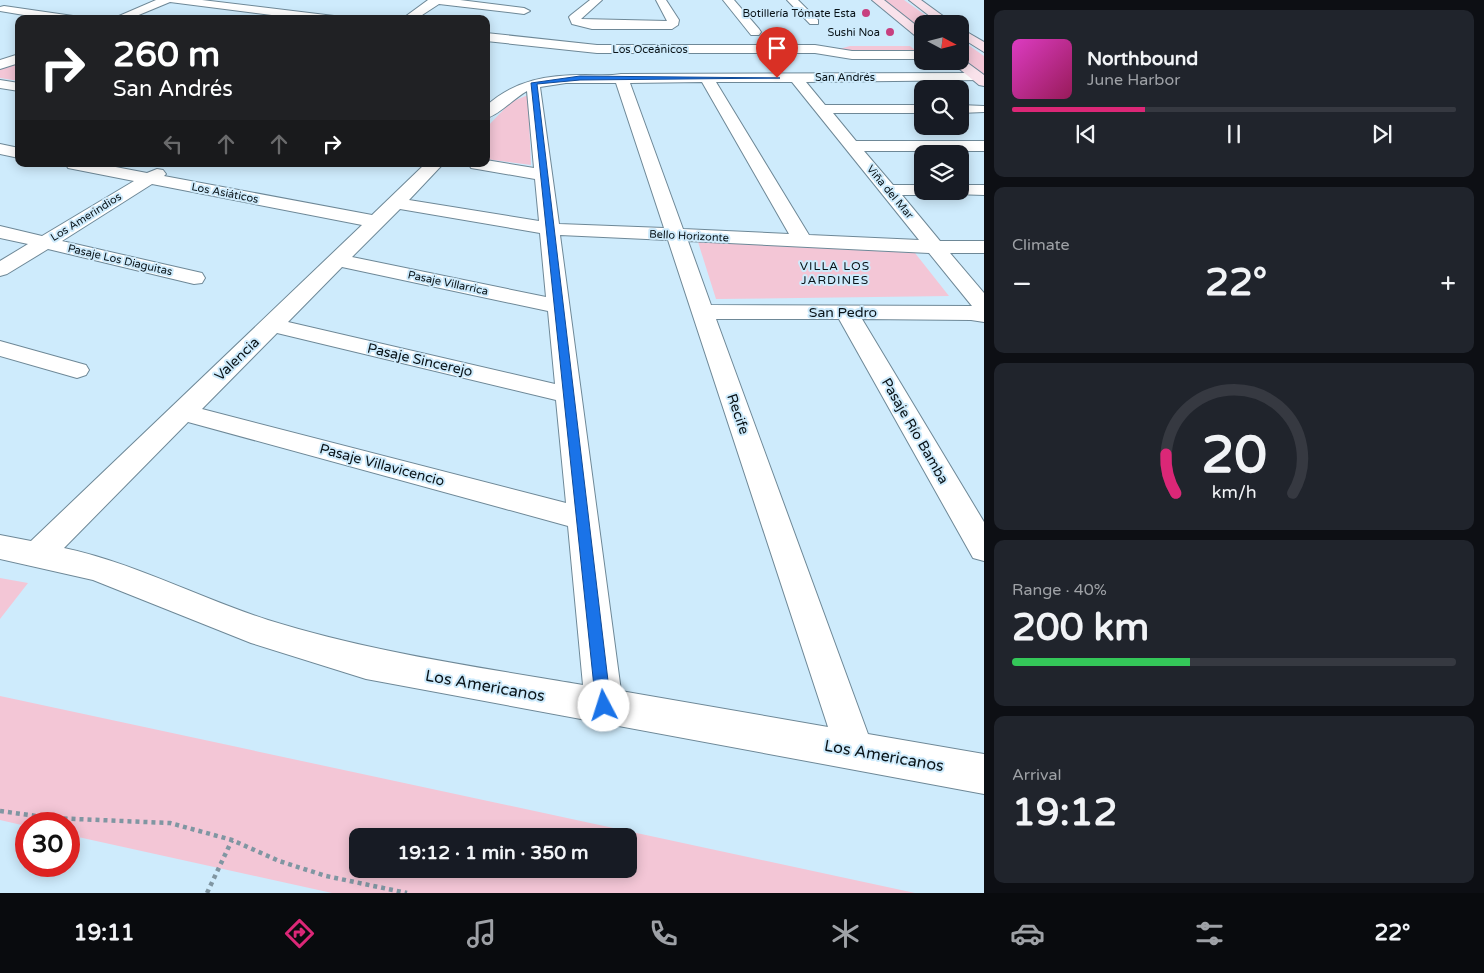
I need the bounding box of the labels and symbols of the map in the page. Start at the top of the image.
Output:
place label: Botillería Tómate Esta [743,7,856,20]
marker: Botillería Tómate Esta [860,7,872,19]
north arrow [914,15,969,70]
place label: Sushi Noa [827,26,880,39]
marker: Sushi Noa [884,26,896,38]
pin [756,27,798,78]
street label: Los Oceánicos [612,43,688,56]
street label: San Andrés [815,71,875,84]
street label: Viña del Mar [864,163,917,222]
street label: Los Asiáticos [190,180,260,206]
street label: Los Amerindios [48,190,124,244]
street label: Bello Horizonte [649,227,729,245]
street label: Pasaje Los Diaguitas [66,242,174,278]
district label: VILLA LOS JARDINES [800,259,870,287]
street label: Pasaje Villarrica [407,268,489,298]
street label: San Pedro [809,304,877,321]
street label: Valencia [211,334,263,384]
street label: Pasaje Sincerejo [366,340,474,380]
street label: Pasaje Río Bamba [878,375,952,487]
street label: Recife [723,392,753,437]
street label: Pasaje Villavicencio [318,440,446,490]
street label: Los Americanos [424,666,546,706]
position arrow [577,679,629,731]
street label: Los Americanos [823,736,945,776]
speed limit sign: 30 [15,812,80,877]

